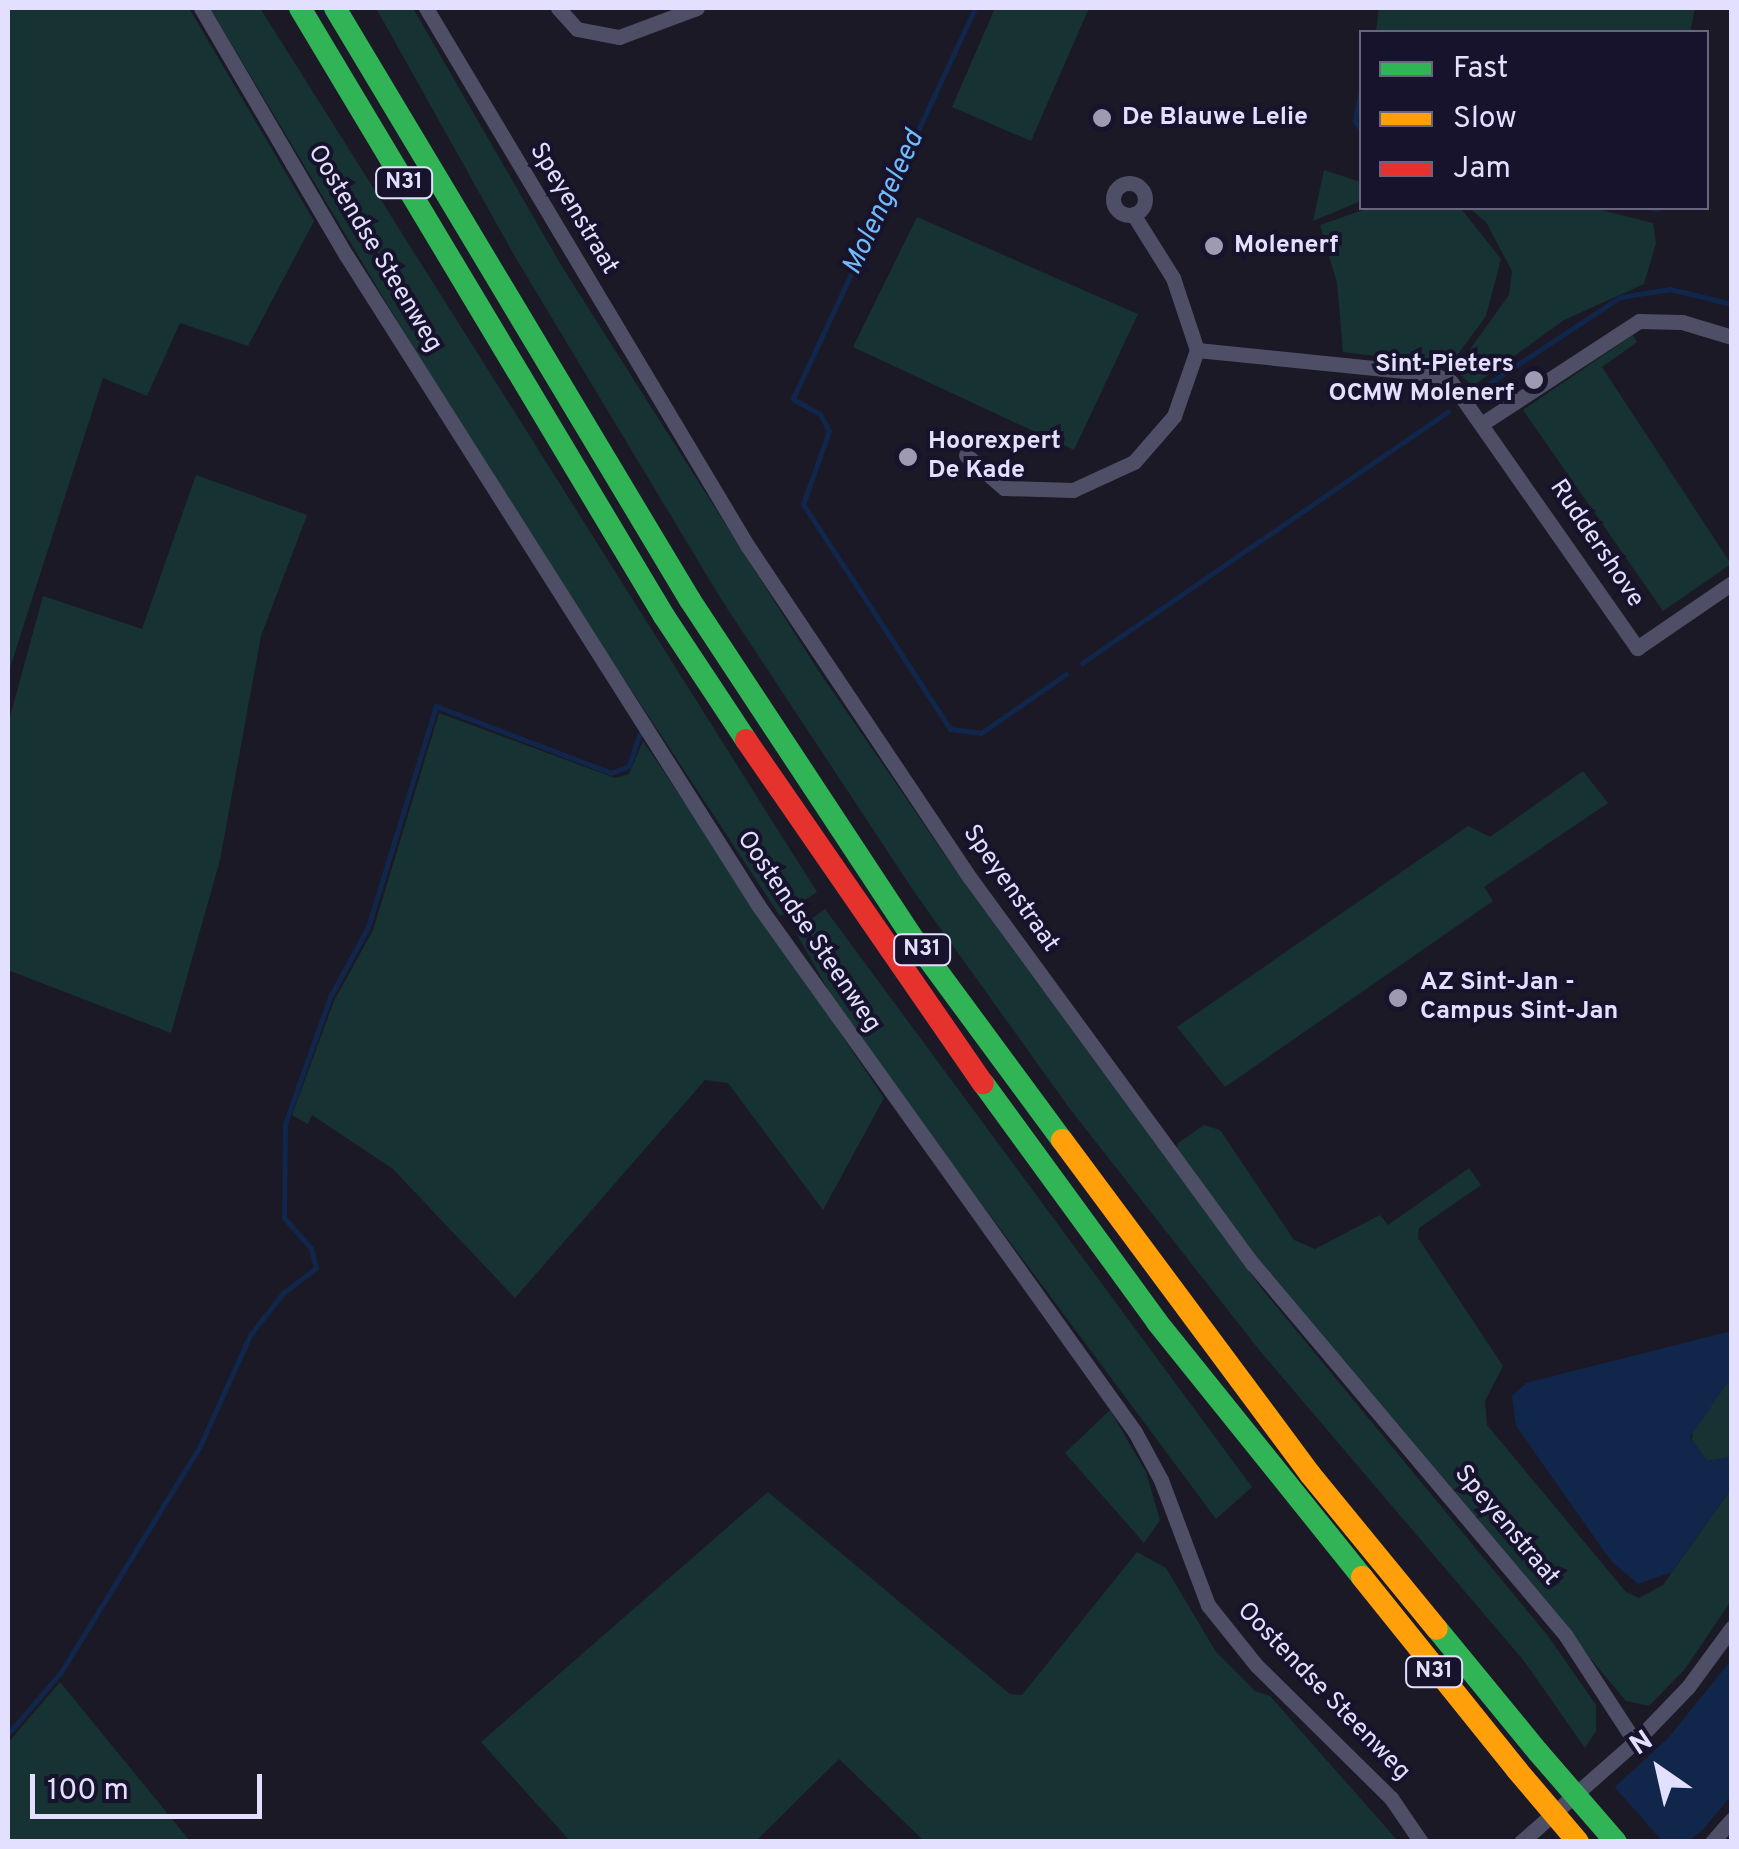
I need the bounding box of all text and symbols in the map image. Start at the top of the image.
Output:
legend [1359,30,1709,210]
text: Fast [1453,51,1508,88]
text: Slow [1453,101,1517,138]
place label: De Blauwe Lelie [1122,103,1308,133]
marker: De Blauwe Lelie [1091,107,1113,129]
water label: Molengeleed [836,126,932,280]
street label: Speyenstraat [522,138,624,280]
street label: Oostendse Steenweg [300,140,448,358]
text: Jam [1453,151,1511,188]
road number: N31 [374,166,434,200]
place label: Molenerf [1234,231,1338,261]
marker: Molenerf [1203,235,1225,257]
place label: Sint-Pieters OCMW Molenerf [1329,351,1514,410]
marker: Sint-Pieters OCMW Molenerf [1523,369,1545,391]
place label: Hoorexpert De Kade [928,428,1061,487]
marker: Hoorexpert De Kade [897,446,919,468]
street label: Ruddershove [1542,474,1650,614]
street label: Speyenstraat [955,820,1065,958]
street label: Oostendse Steenweg [729,826,887,1038]
road number: N31 [892,933,952,967]
place label: AZ Sint-Jan - Campus Sint-Jan [1420,969,1618,1028]
marker: AZ Sint-Jan - Campus Sint-Jan [1385,985,1411,1011]
street label: Speyenstraat [1447,1460,1565,1592]
street label: Oostendse Steenweg [1230,1597,1416,1787]
road number: N31 [1404,1655,1464,1689]
north arrow [1609,1719,1709,1819]
text: N [1624,1724,1661,1765]
scale bar [35,1754,268,1816]
text: 100 m [47,1773,129,1810]

